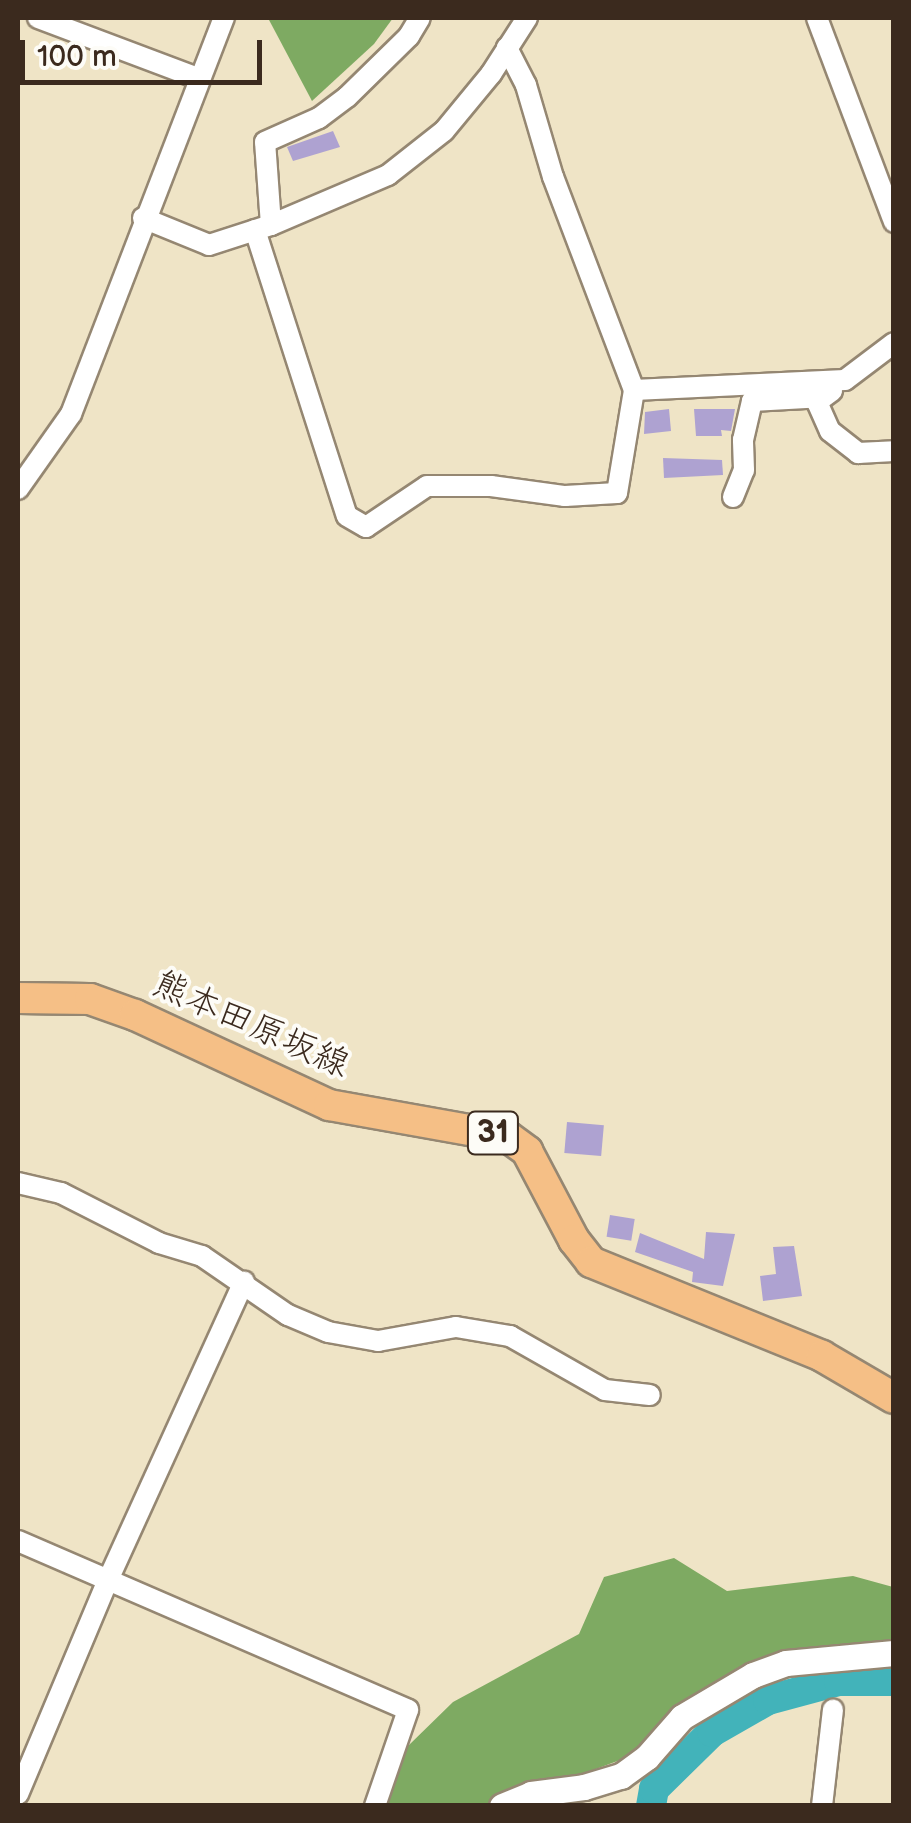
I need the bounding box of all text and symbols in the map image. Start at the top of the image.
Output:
scale bar [25,20,268,82]
text: 100 m [37,39,117,75]
street label: 熊本田原坂線 [147,963,355,1087]
road number: 31 [466,1106,520,1160]

